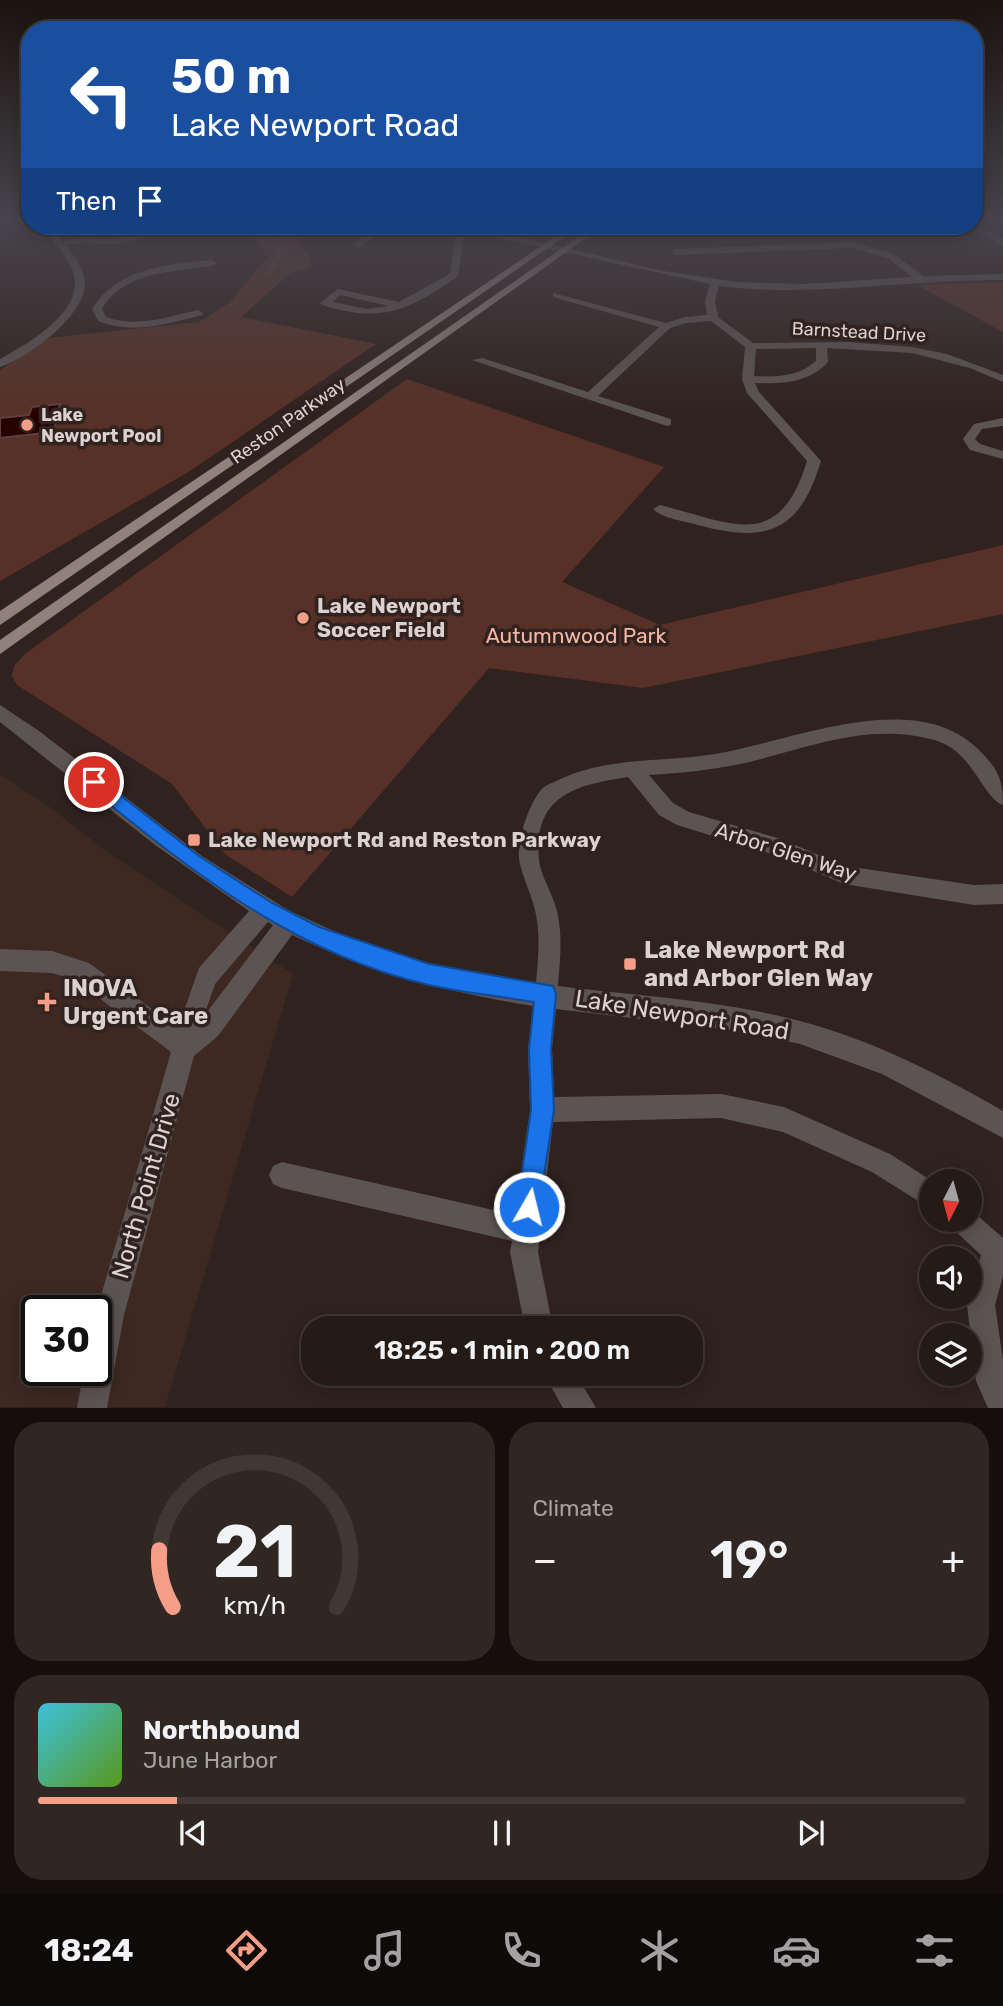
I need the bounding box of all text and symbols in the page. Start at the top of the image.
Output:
text: 50 m [171,47,291,105]
icon: left [56,49,147,140]
text: Lake Newport Road [171,106,459,144]
icon: arrive [131,182,169,220]
text: Then [56,186,117,217]
street label: Barnstead Drive [791,317,927,347]
street label: Reston Parkway [226,373,350,469]
place label: Lake Newport Pool [41,404,161,447]
marker: Lake Newport Pool [19,417,35,433]
place label: Lake Newport Soccer Field [317,593,461,642]
marker: Lake Newport Soccer Field [295,610,311,626]
park label: Autumnwood Park [486,623,666,648]
pin [64,752,124,812]
icon: arrive [75,763,113,801]
street label: Arbor Glen Way [712,817,860,886]
place label: Lake Newport Rd and Reston Parkway [208,827,602,852]
marker: Lake Newport Rd and Reston Parkway [186,832,202,848]
place label: Lake Newport Rd and Arbor Glen Way [644,936,873,992]
marker: Lake Newport Rd and Arbor Glen Way [622,956,638,972]
place label: INOVA Urgent Care [63,974,208,1030]
street label: Lake Newport Road [573,984,791,1046]
marker: INOVA Urgent Care [37,992,57,1012]
street label: North Point Drive [106,1090,186,1282]
north arrow [919,1169,982,1232]
map controls [919,1169,982,1386]
position arrow [492,1170,566,1244]
button: sound [919,1246,982,1309]
speed limit sign: 30 [21,1295,112,1386]
button: layers [919,1323,982,1386]
text: 18:25 · 1 min · 200 m [374,1335,630,1366]
text: Climate [533,1494,614,1522]
text: 21 [213,1510,296,1596]
text: 19° [710,1529,789,1591]
text: − [533,1537,557,1583]
text: + [941,1537,965,1583]
text: km/h [223,1591,285,1620]
text: Northbound [143,1715,301,1746]
text: June Harbor [143,1746,277,1774]
icon: previous [174,1814,212,1852]
icon: pause [483,1814,521,1852]
icon: next [792,1814,830,1852]
icon: directions [222,1926,271,1975]
icon: music [360,1926,409,1975]
icon: phone [497,1926,546,1975]
icon: climate [635,1926,684,1975]
icon: car [772,1926,821,1975]
icon: filters [910,1926,959,1975]
text: 18:24 [44,1931,134,1969]

